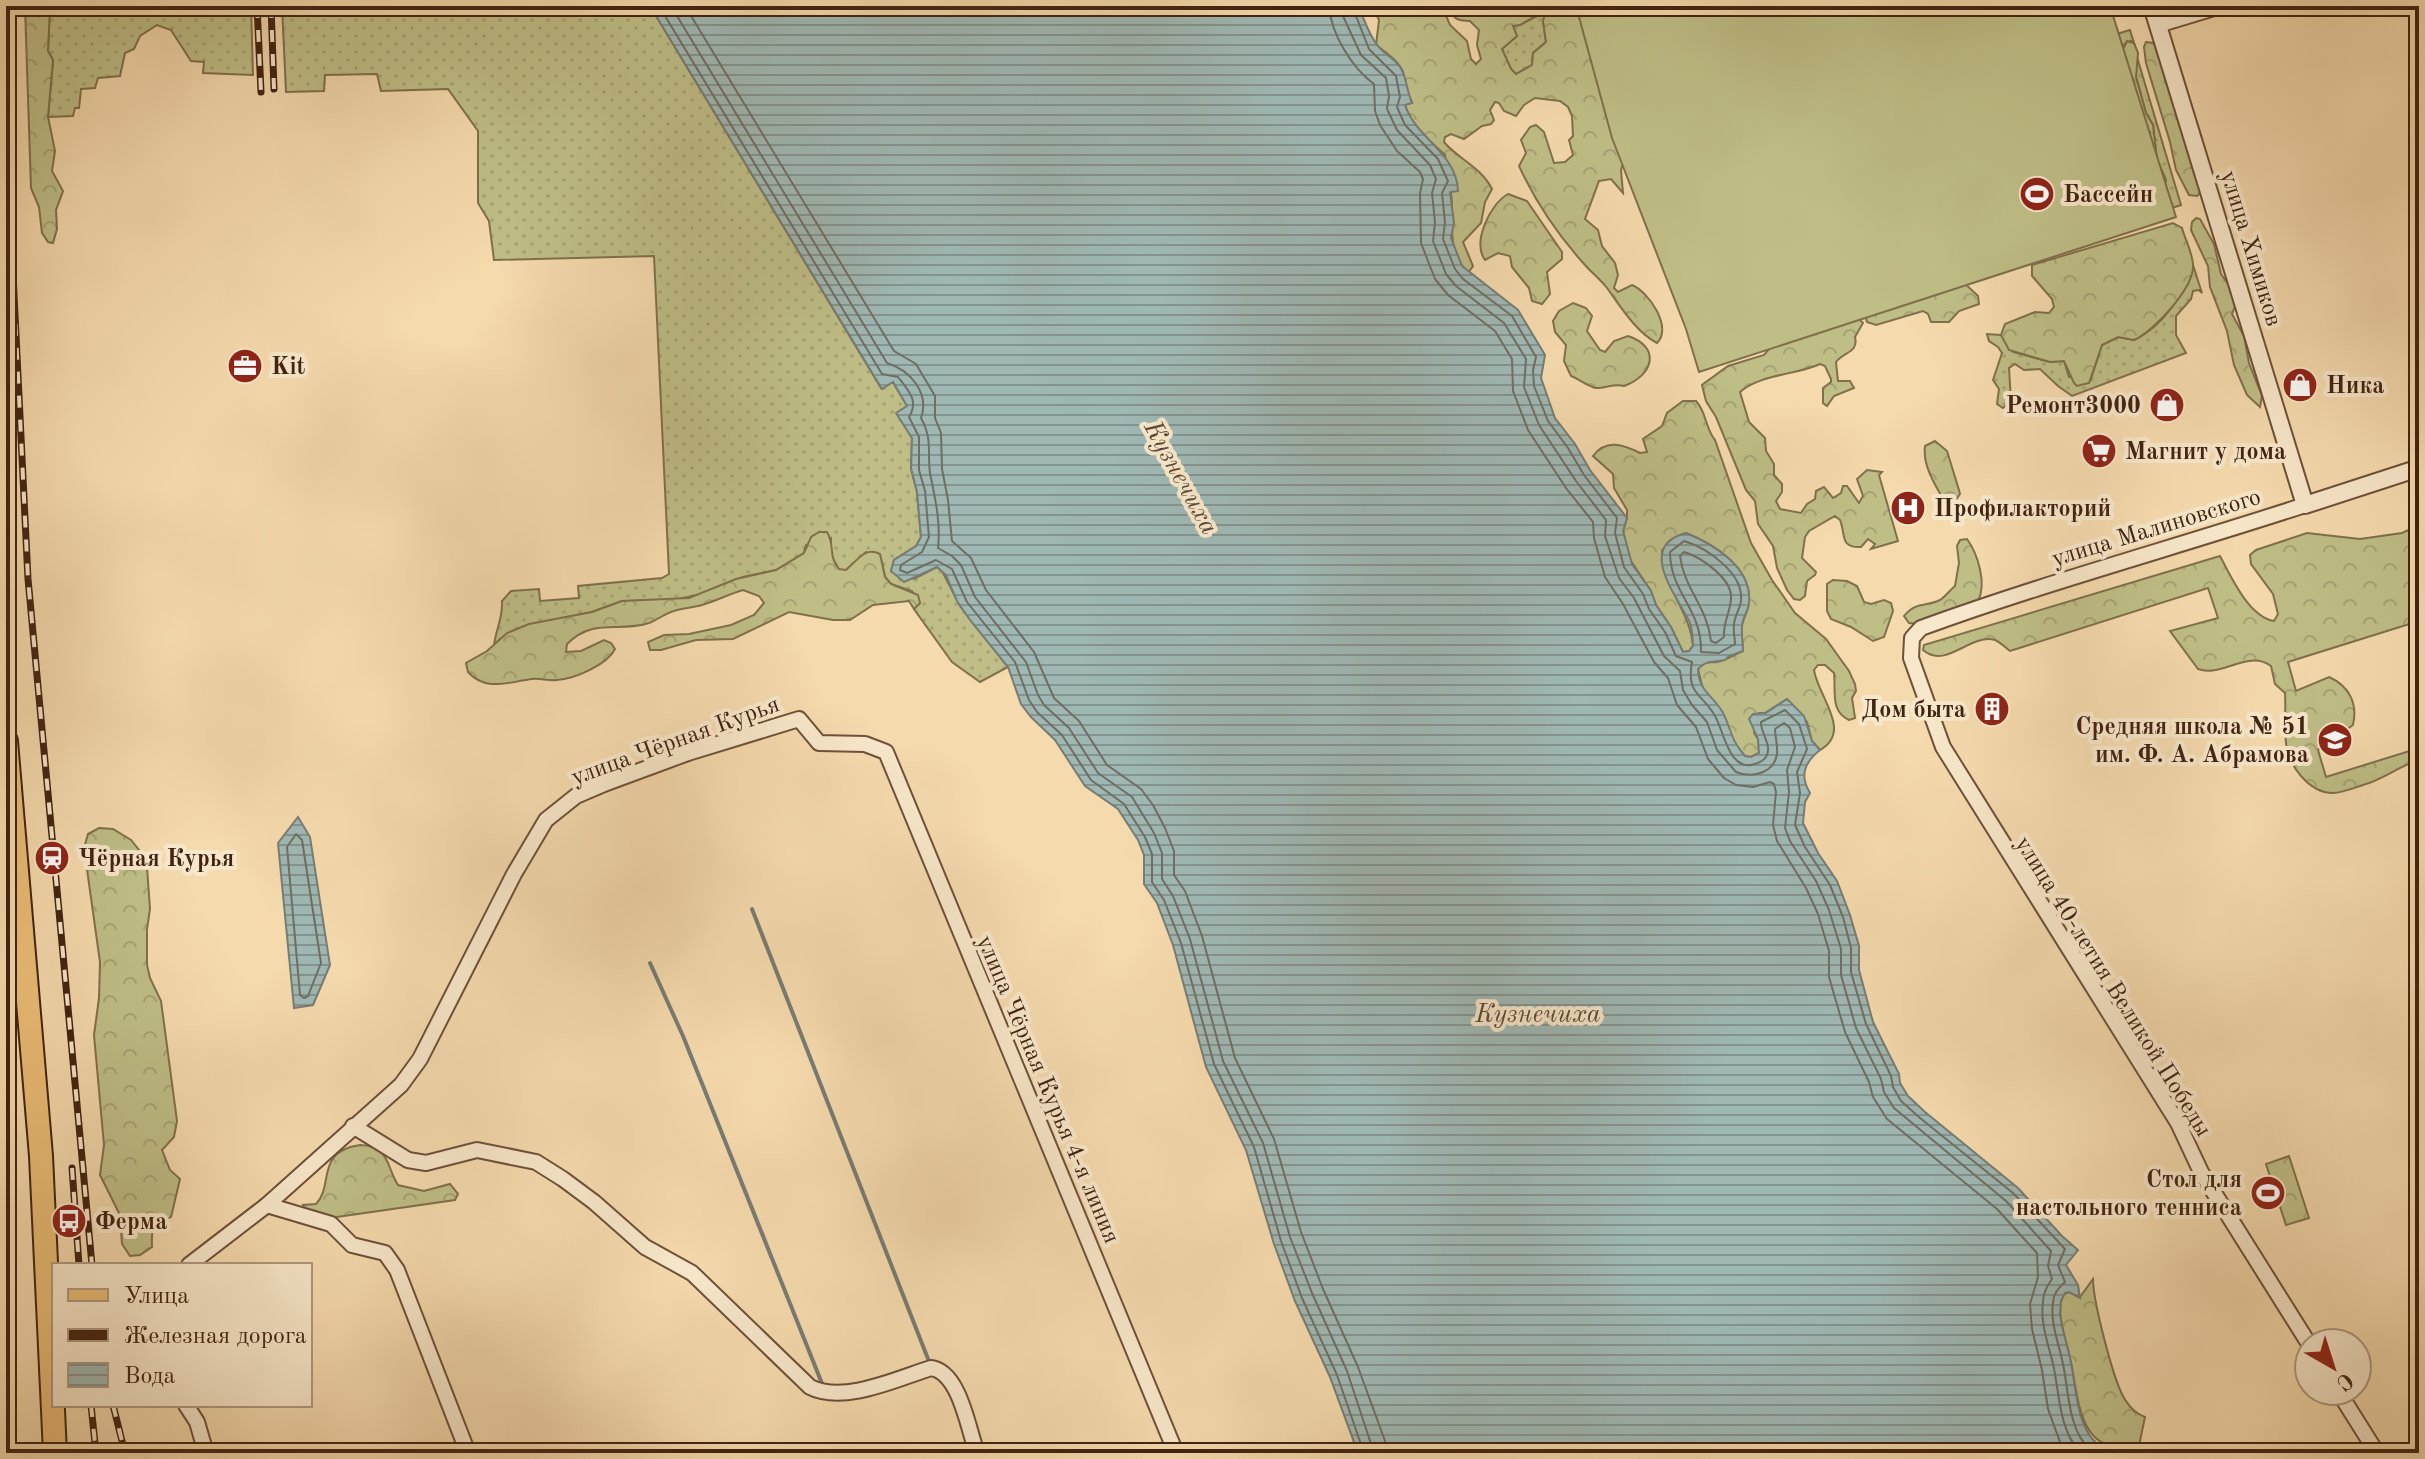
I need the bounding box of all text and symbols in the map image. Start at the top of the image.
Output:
street label: улица Химиков [2215,168,2285,329]
sports icon: Бассейн [2018,175,2056,213]
place label: Бассейн [2063,184,2153,208]
office icon: Kit [226,347,264,385]
place label: Kit [271,356,306,380]
shop icon: Ника [2281,366,2319,404]
place label: Ника [2326,375,2384,399]
shop icon: Ремонт3000 [2148,386,2186,424]
place label: Ремонт3000 [2006,395,2141,419]
water label: Кузнечиха [1138,416,1222,539]
supermarket icon: Магнит у дома [2080,432,2118,470]
place label: Магнит у дома [2125,441,2286,465]
street label: улица Малиновского [2049,486,2264,572]
hospital icon: Профилакторий [1889,489,1927,527]
place label: Профилакторий [1934,498,2111,522]
building icon: Дом быта [1973,690,2011,728]
street label: улица Чёрная Курья [568,693,783,791]
place label: Дом быта [1862,699,1966,723]
place label: Средняя школа № 51 им. Ф. А. Абрамова [2076,715,2309,768]
school or university icon: Средняя школа № 51 им. Ф. А. Абрамова [2316,721,2354,759]
street label: улица 40-летия Великой Победы [2010,833,2215,1141]
station icon: Чёрная Курья [33,839,71,877]
place label: Чёрная Курья [78,848,234,872]
street label: улица Чёрная Курья 4-я линия [971,932,1123,1247]
water label: Кузнечиха [1474,1002,1601,1028]
place label: Стол для настольного тенниса [2016,1169,2242,1221]
sports icon: Стол для настольного тенниса [2249,1174,2287,1212]
bus stop icon: Ферма [50,1202,88,1240]
place label: Ферма [95,1211,167,1235]
legend [52,1263,312,1407]
text: Улица [124,1285,189,1309]
text: Железная дорога [124,1325,307,1349]
north arrow [2293,1327,2373,1407]
text: Вода [124,1365,176,1389]
text: С [2332,1368,2357,1394]

